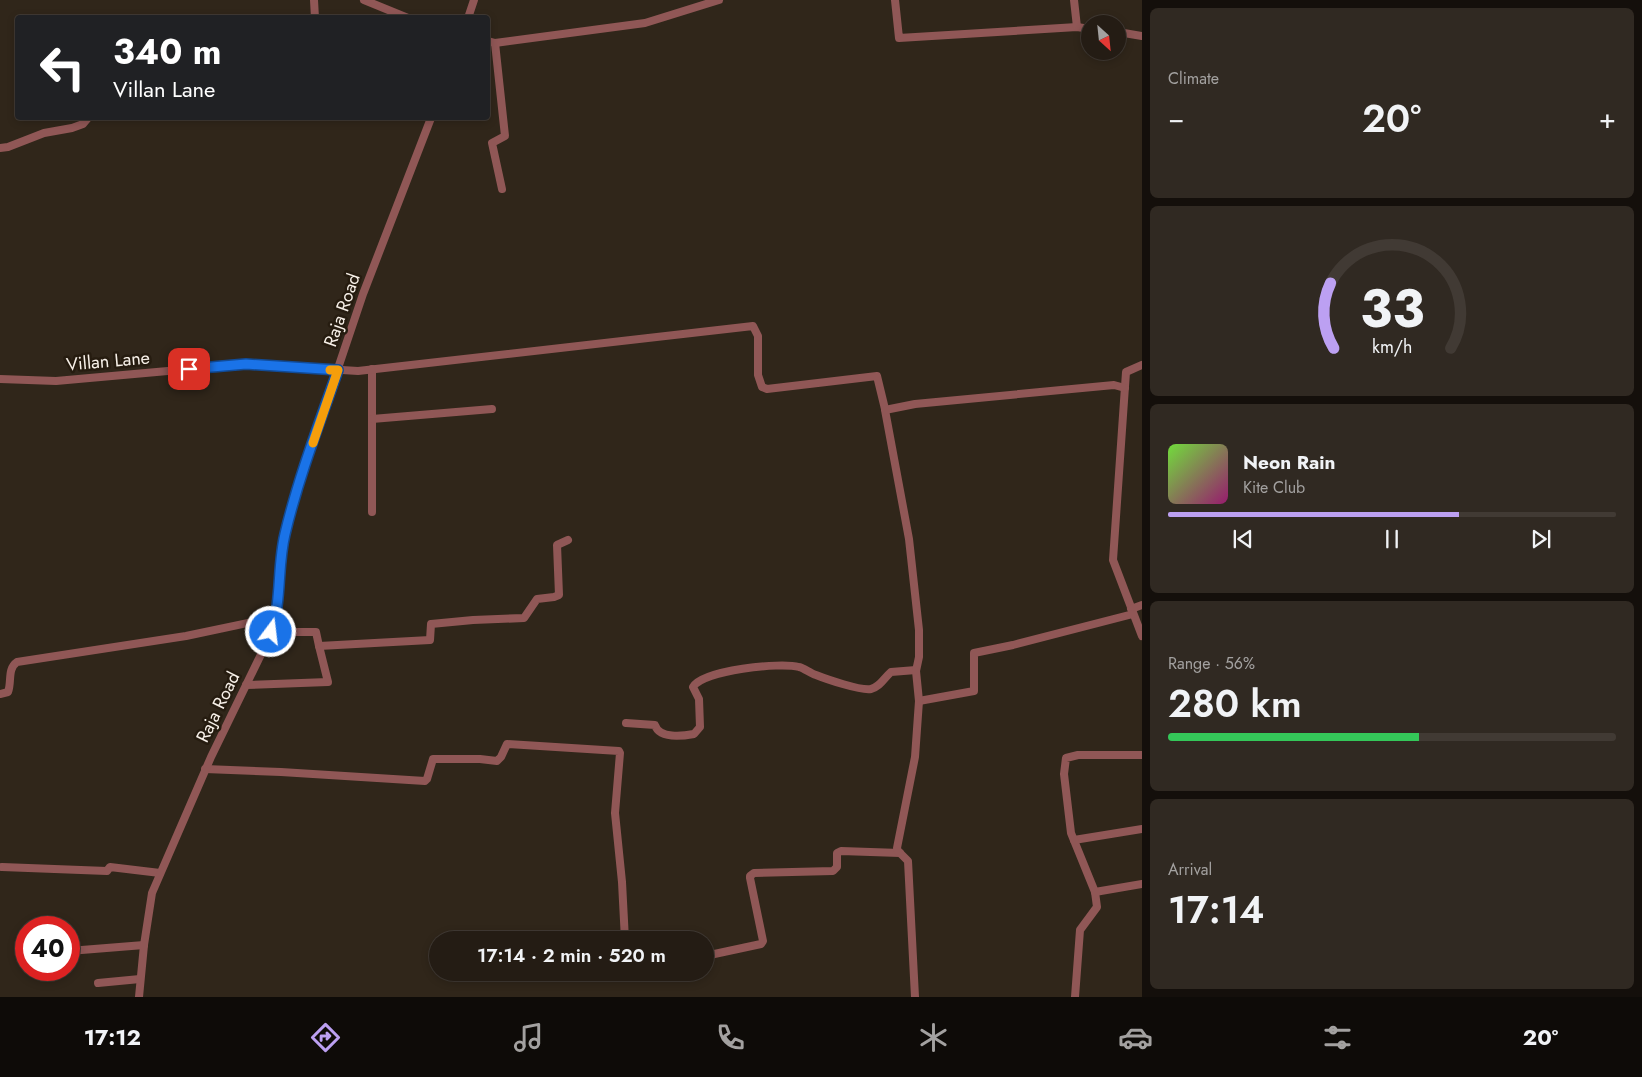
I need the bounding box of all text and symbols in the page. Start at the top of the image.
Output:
north arrow [1081,15,1126,60]
map controls [1081,15,1126,60]
text: 340 m [113,27,222,77]
icon: left [30,35,95,100]
text: Climate [1168,67,1219,90]
text: Villan Lane [113,73,215,105]
text: 20° [1362,91,1421,146]
text: − [1168,98,1185,139]
text: + [1599,98,1616,139]
street label: Raja Road [317,270,367,350]
text: 33 [1360,271,1424,347]
text: km/h [1372,334,1412,360]
street label: Villan Lane [65,344,151,378]
pin [168,348,210,390]
icon: arrive [175,355,203,383]
text: Neon Rain [1243,449,1336,476]
text: Kite Club [1243,476,1305,499]
icon: previous [1229,525,1257,553]
icon: pause [1378,525,1406,553]
icon: next [1527,525,1555,553]
position arrow [244,605,296,657]
text: Range · 56% [1168,652,1255,675]
street label: Raja Road [190,667,246,747]
text: 280 km [1168,676,1302,731]
text: Arrival [1168,858,1212,881]
text: 17:14 [1168,882,1264,937]
speed limit sign: 40 [15,916,80,981]
text: 17:14 · 2 min · 520 m [477,942,666,969]
icon: directions [308,1020,343,1055]
icon: music [511,1020,546,1055]
icon: phone [713,1020,748,1055]
icon: climate [916,1020,951,1055]
icon: car [1118,1020,1153,1055]
icon: filters [1320,1020,1355,1055]
text: 17:12 [84,1021,141,1053]
text: 20° [1523,1021,1558,1053]

